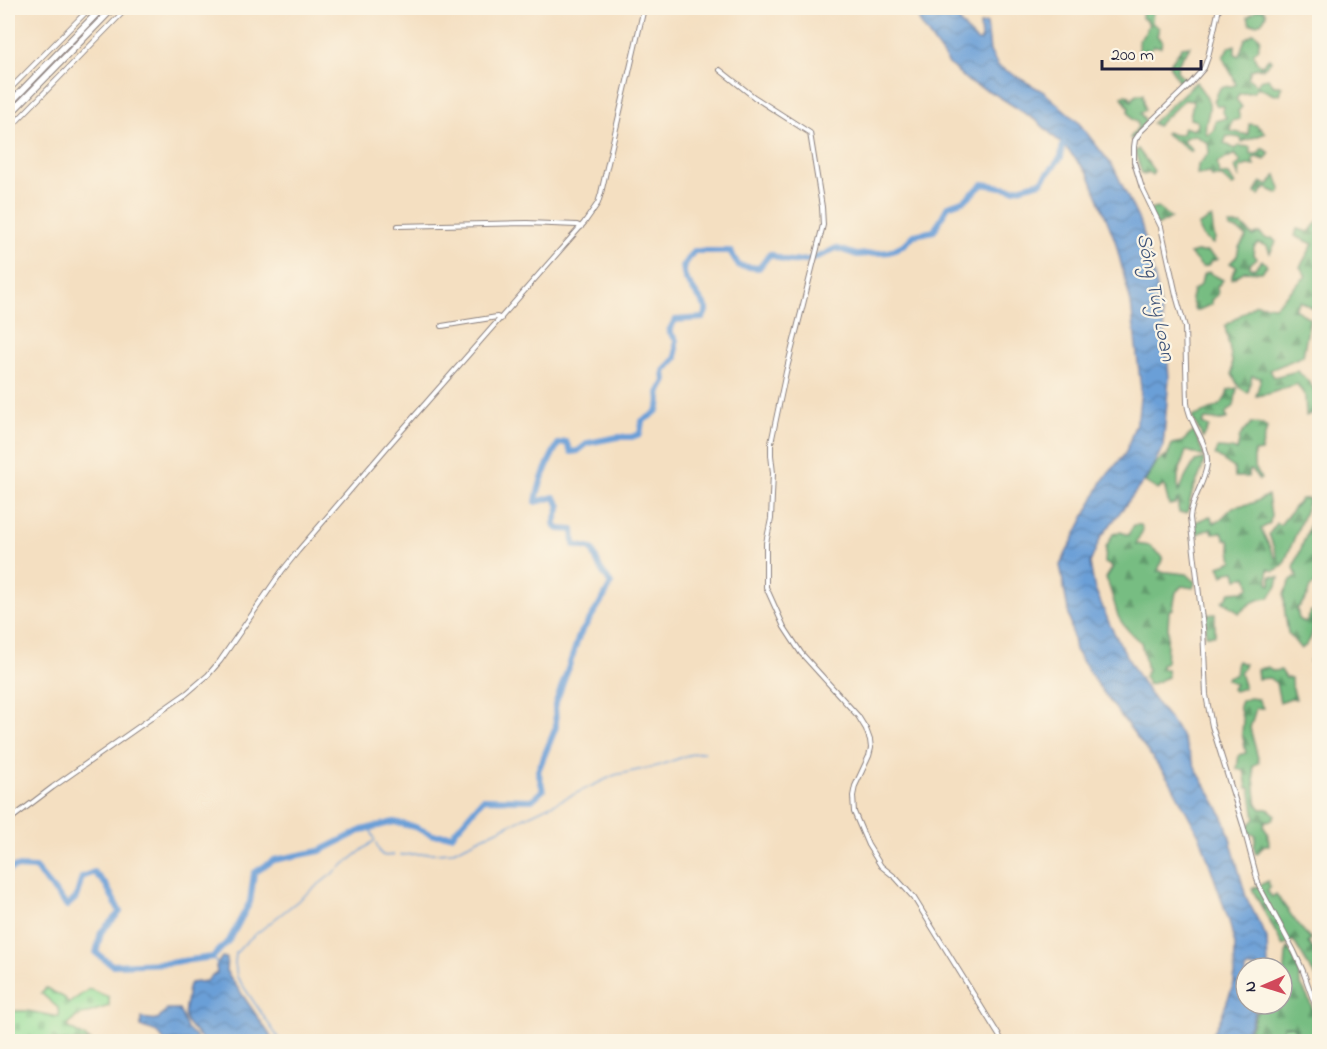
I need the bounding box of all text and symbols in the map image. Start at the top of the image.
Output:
scale bar [1102,33,1201,71]
text: 200 m [1111,43,1154,69]
water label: Sông Túy Loan [1127,231,1182,365]
north arrow [1234,956,1294,1016]
text: N [1239,980,1263,993]

